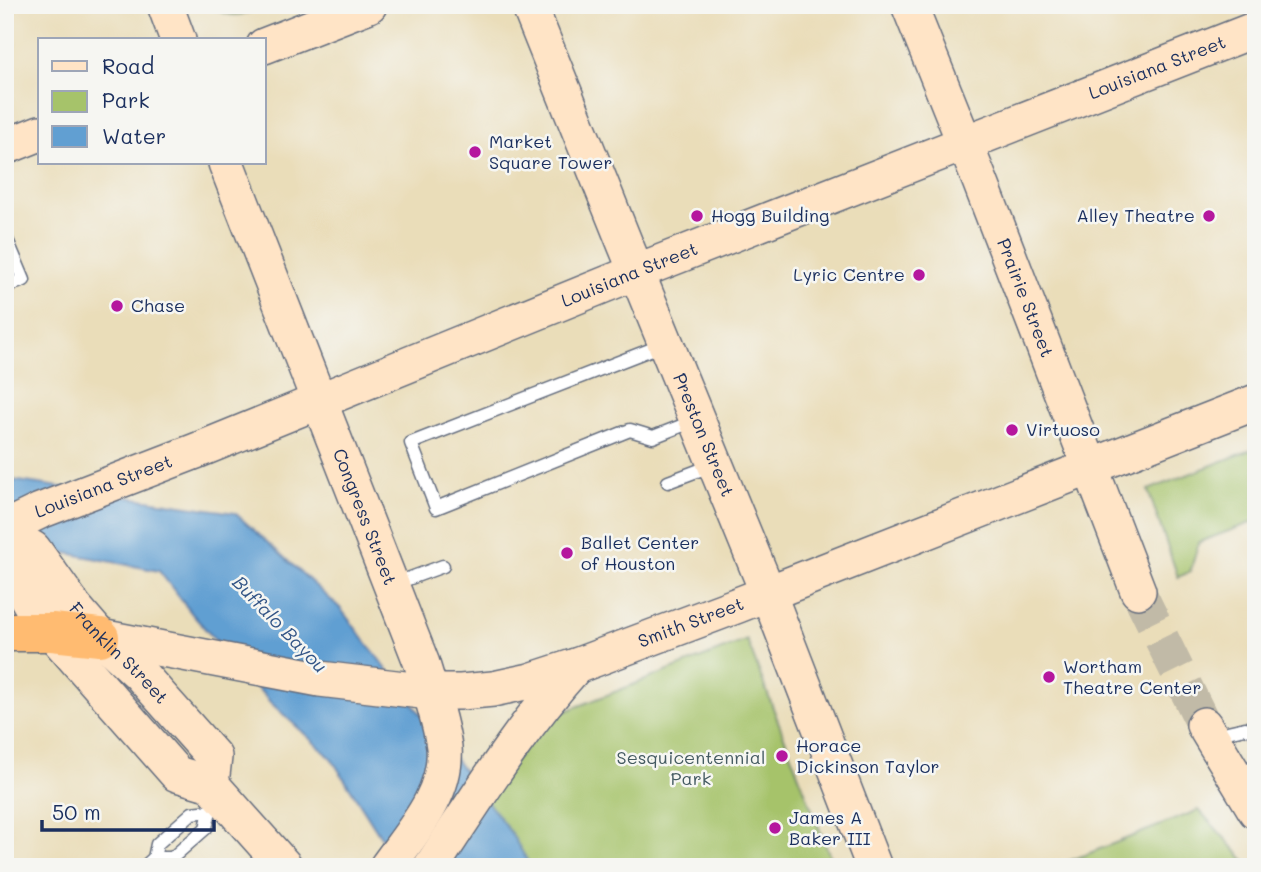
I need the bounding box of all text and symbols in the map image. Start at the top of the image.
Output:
street label: Louisiana Street [1085,29,1229,104]
legend [38,38,266,164]
text: Road [102,52,154,79]
text: Park [102,86,150,113]
text: Water [102,122,166,149]
place label: Market Square Tower [489,129,613,174]
marker: Market Square Tower [467,144,483,160]
place label: Hogg Building [711,203,830,227]
place label: Alley Theatre [1077,203,1195,227]
marker: Hogg Building [689,208,705,224]
marker: Alley Theatre [1201,208,1217,224]
street label: Prairie Street [992,235,1060,360]
street label: Louisiana Street [557,236,701,312]
place label: Lyric Centre [793,262,905,286]
marker: Lyric Centre [911,267,927,283]
place label: Chase [131,293,185,317]
marker: Chase [109,298,125,314]
street label: Preston Street [668,369,740,500]
place label: Virtuoso [1026,417,1100,441]
marker: Virtuoso [1004,422,1020,438]
street label: Congress Street [328,445,403,588]
street label: Louisiana Street [31,448,175,523]
place label: Ballet Center of Houston [581,530,699,575]
marker: Ballet Center of Houston [559,545,575,561]
water label: Buffalo Bayou [228,570,333,678]
street label: Smith Street [634,591,747,653]
street label: Franklin Street [64,597,174,709]
place label: Wortham Theatre Center [1063,654,1201,699]
marker: Wortham Theatre Center [1041,669,1057,685]
place label: Horace Dickinson Taylor [796,733,940,778]
park label: Sesquicentennial Park [617,745,765,790]
marker: Horace Dickinson Taylor [774,748,790,764]
scale bar [42,788,214,832]
text: 50 m [52,798,101,825]
place label: James A Baker III [789,805,871,850]
marker: James A Baker III [767,820,783,836]

